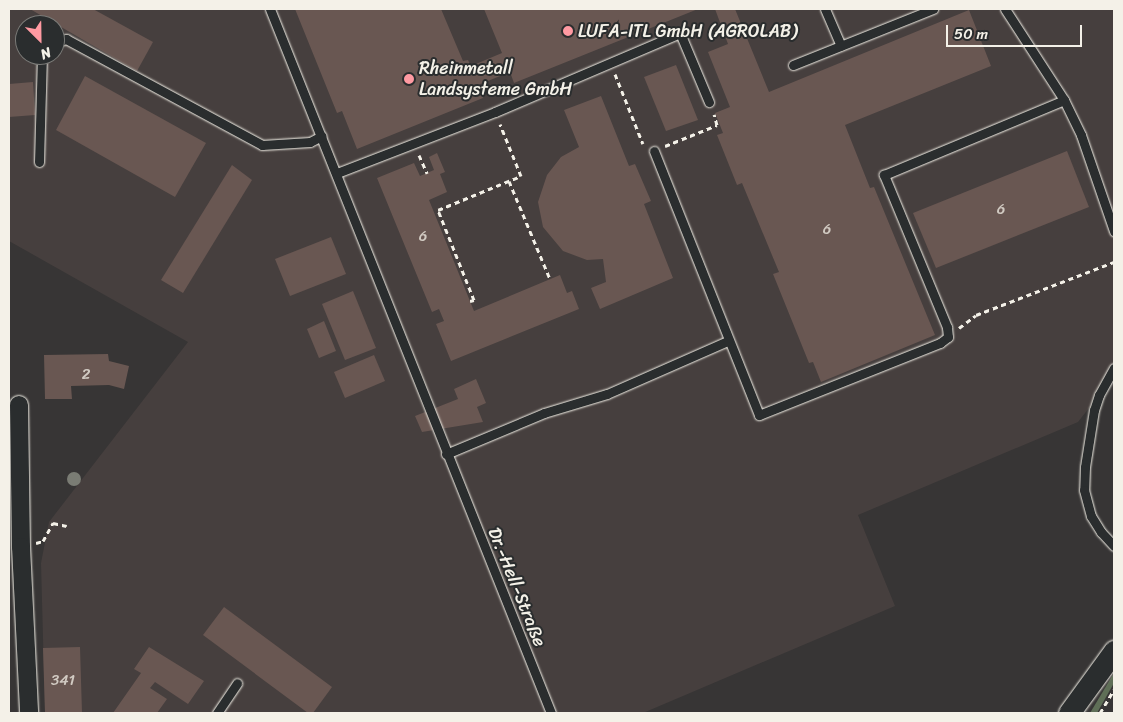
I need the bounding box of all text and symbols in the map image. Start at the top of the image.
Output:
north arrow [15,15,65,65]
scale bar [948,15,1084,47]
place label: LUFA-ITL GmbH (AGROLAB) [578,20,797,42]
text: 50 m [954,21,988,47]
marker: LUFA-ITL GmbH (AGROLAB) [562,25,574,37]
text: N [36,40,55,67]
place label: Rheinmetall Landsysteme GmbH [419,58,572,100]
marker: Rheinmetall Landsysteme GmbH [403,73,415,85]
house number: 6 [997,201,1005,219]
house number: 6 [823,221,831,239]
house number: 6 [419,228,427,246]
house number: 2 [82,366,90,384]
street label: Dr.-Hell-Straße [483,524,551,650]
house number: 341 [51,672,75,690]

